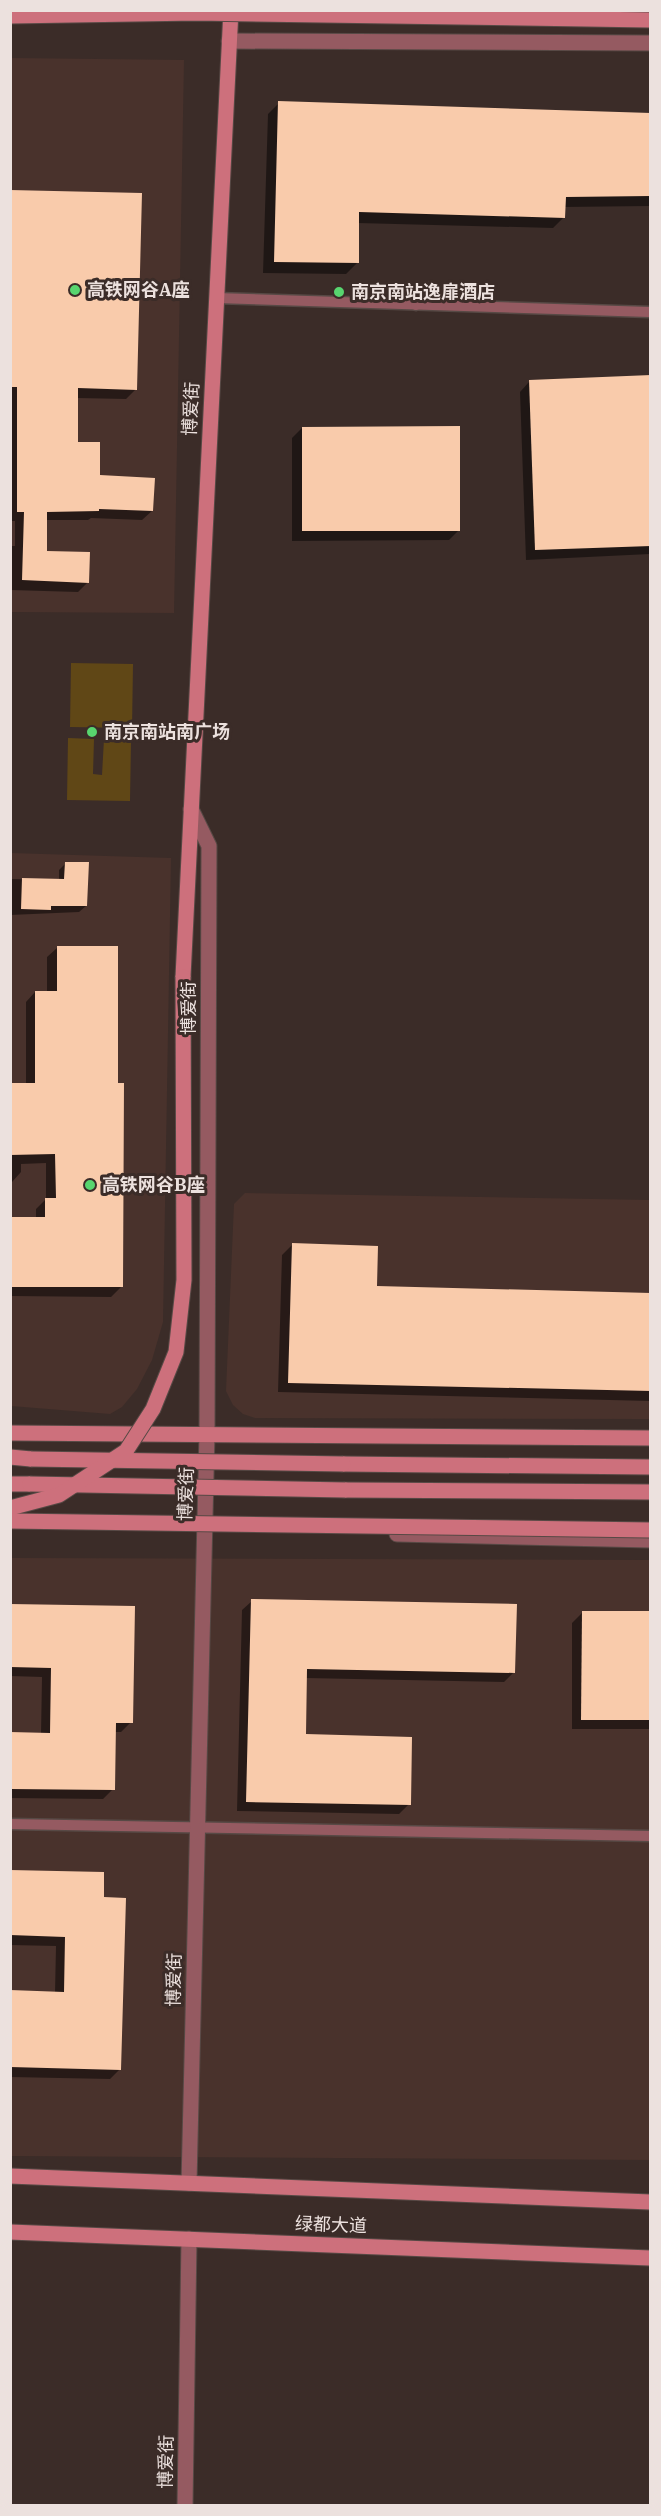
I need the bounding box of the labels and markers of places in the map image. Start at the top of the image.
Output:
place label: 高铁网谷A座 [87,278,190,301]
place label: 南京南站逸扉酒店 [351,280,495,303]
marker: 高铁网谷A座 [68,283,82,297]
marker: 南京南站逸扉酒店 [332,285,346,299]
place label: 南京南站南广场 [104,720,230,743]
marker: 南京南站南广场 [85,725,99,739]
place label: 高铁网谷B座 [102,1173,205,1196]
marker: 高铁网谷B座 [83,1178,97,1192]

